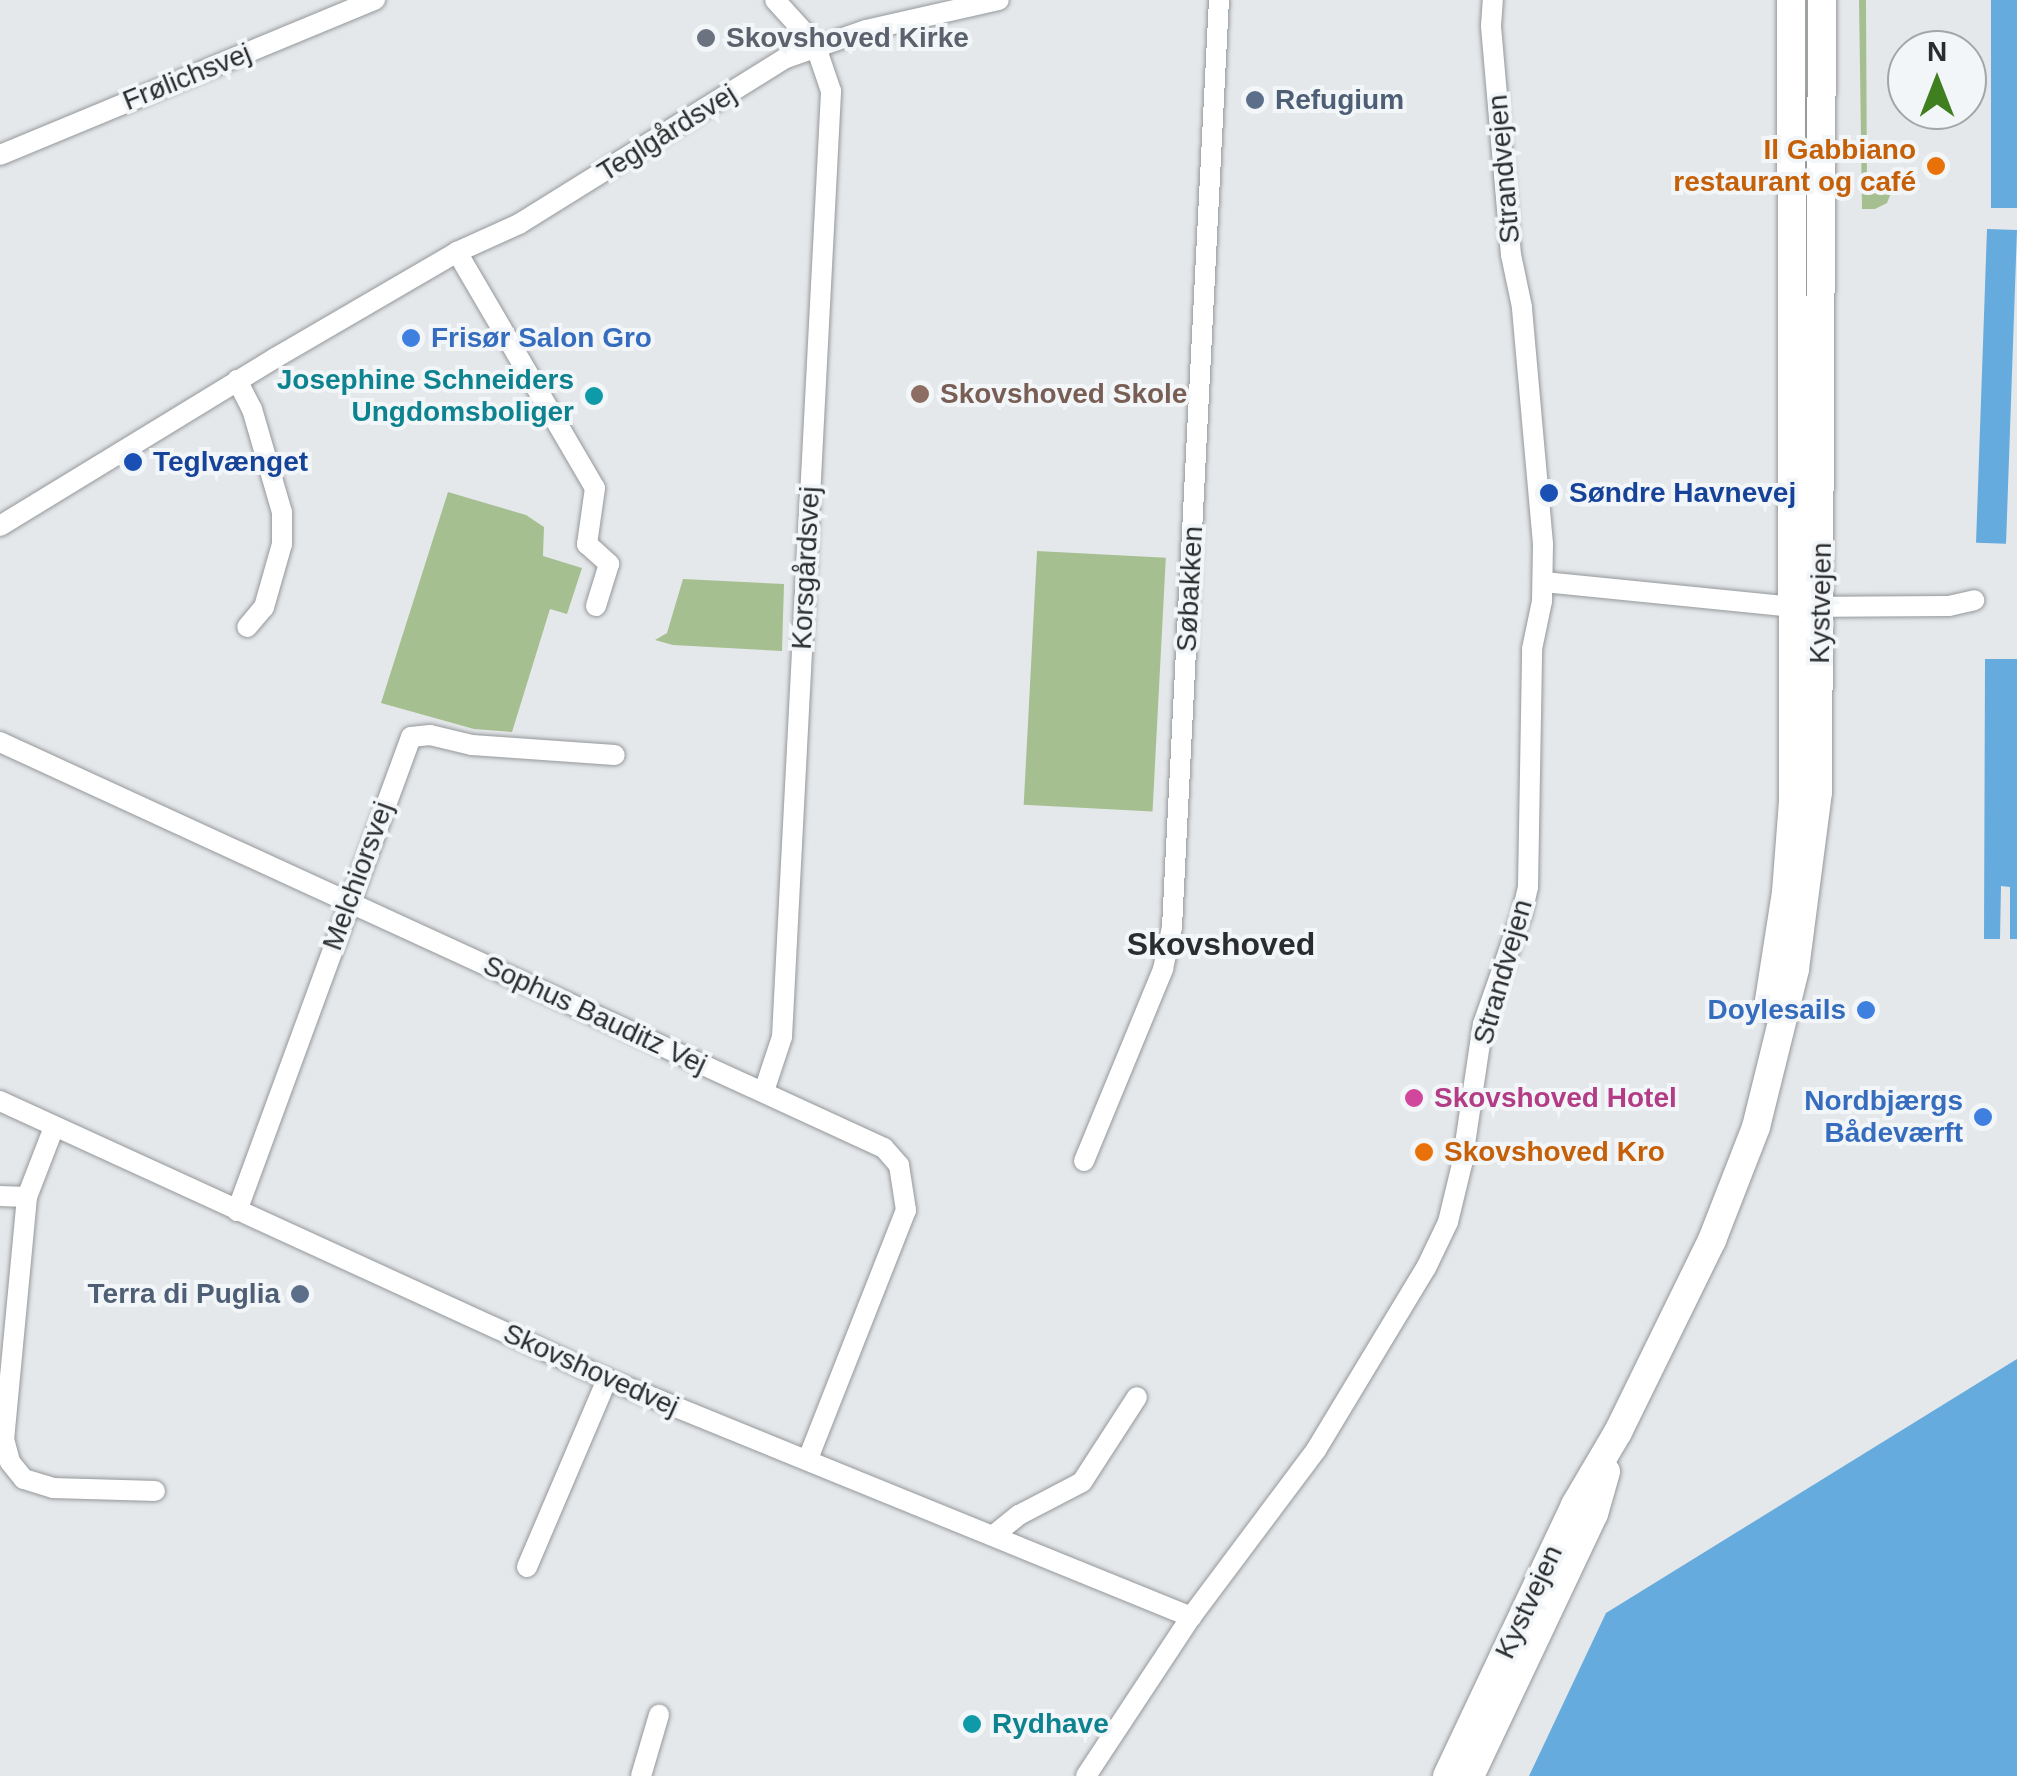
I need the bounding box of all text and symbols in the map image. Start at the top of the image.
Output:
place label: Skovshoved Kirke [726,21,969,55]
marker: Skovshoved Kirke [695,27,717,49]
north arrow [1887,30,1987,130]
street label: Frølichsvej [118,36,256,118]
text: N [1927,36,1947,67]
street label: Teglgårdsvej [591,77,743,189]
place label: Refugium [1275,83,1404,117]
marker: Refugium [1244,89,1266,111]
street label: Strandvejen [1481,93,1527,245]
place label: Il Gabbiano restaurant og café [1673,133,1916,199]
marker: Il Gabbiano restaurant og café [1925,155,1947,177]
place label: Frisør Salon Gro [431,321,652,355]
marker: Frisør Salon Gro [400,327,422,349]
place label: Josephine Schneiders Ungdomsboliger [277,363,574,429]
place label: Skovshoved Skole [940,377,1187,411]
marker: Skovshoved Skole [909,383,931,405]
marker: Josephine Schneiders Ungdomsboliger [583,385,605,407]
place label: Teglvænget [153,445,308,479]
marker: Teglvænget [122,451,144,473]
place label: Søndre Havnevej [1569,476,1796,510]
marker: Søndre Havnevej [1538,482,1560,504]
street label: Korsgårdsvej [785,486,827,650]
street label: Søbakken [1170,525,1210,653]
street label: Kystvejen [1803,542,1839,664]
street label: Melchiorsvej [316,797,400,955]
street label: Strandvejen [1466,896,1540,1048]
district label: Skovshoved [1127,925,1315,963]
street label: Sophus Bauditz Vej [478,948,712,1082]
place label: Doylesails [1707,993,1846,1027]
marker: Doylesails [1855,999,1877,1021]
place label: Skovshoved Hotel [1434,1081,1677,1115]
place label: Nordbjærgs Bådeværft [1804,1084,1963,1150]
marker: Skovshoved Hotel [1403,1087,1425,1109]
marker: Nordbjærgs Bådeværft [1972,1106,1994,1128]
place label: Skovshoved Kro [1444,1135,1665,1169]
marker: Skovshoved Kro [1413,1141,1435,1163]
place label: Terra di Puglia [88,1277,280,1311]
marker: Terra di Puglia [289,1283,311,1305]
street label: Skovshovedvej [498,1316,684,1424]
street label: Kystvejen [1488,1540,1570,1664]
place label: Rydhave [992,1707,1109,1741]
marker: Rydhave [961,1713,983,1735]

